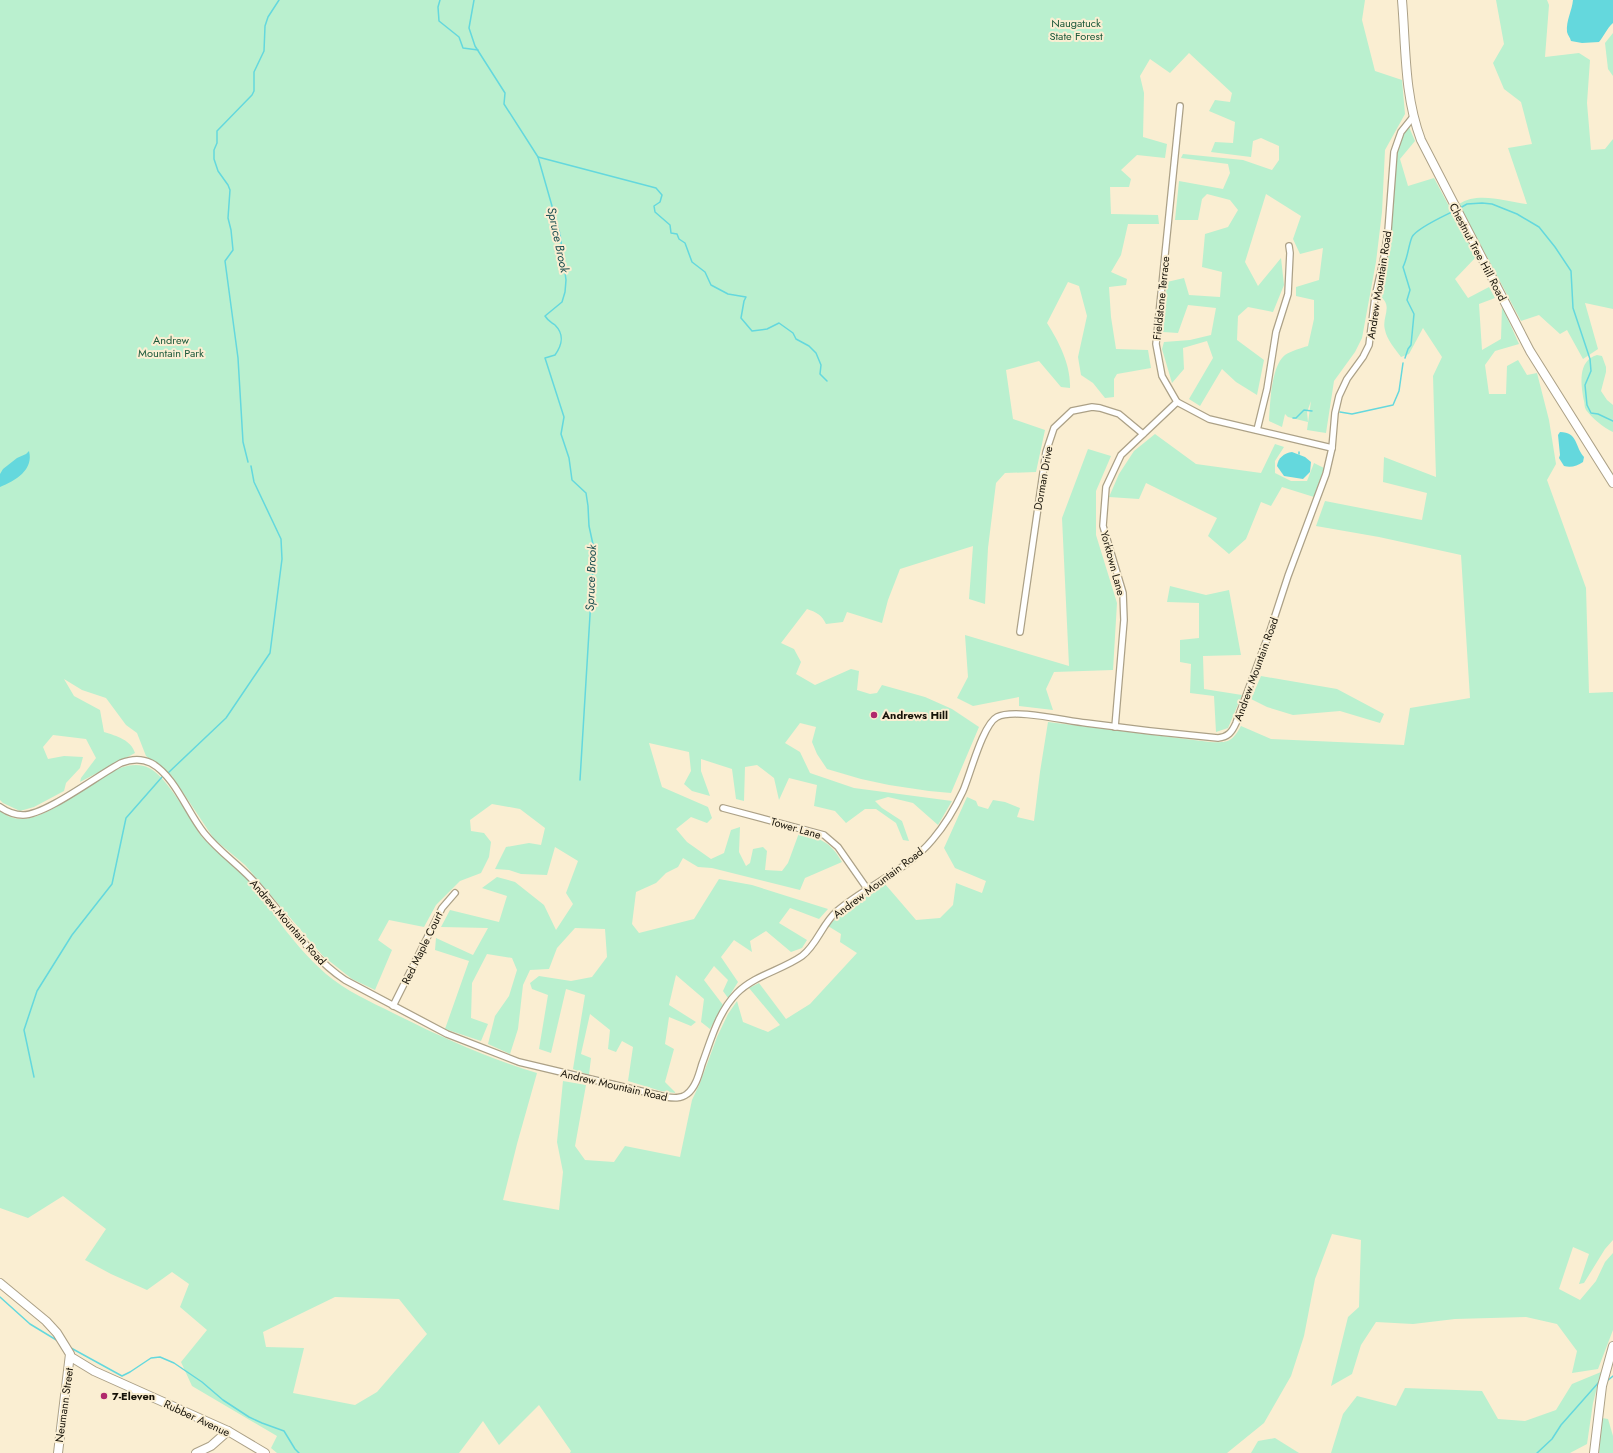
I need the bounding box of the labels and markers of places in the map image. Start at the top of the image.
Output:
place label: Andrews Hill [881,707,948,723]
marker: Andrews Hill [869,710,879,720]
place label: 7-Eleven [112,1388,155,1404]
marker: 7-Eleven [99,1391,109,1401]

